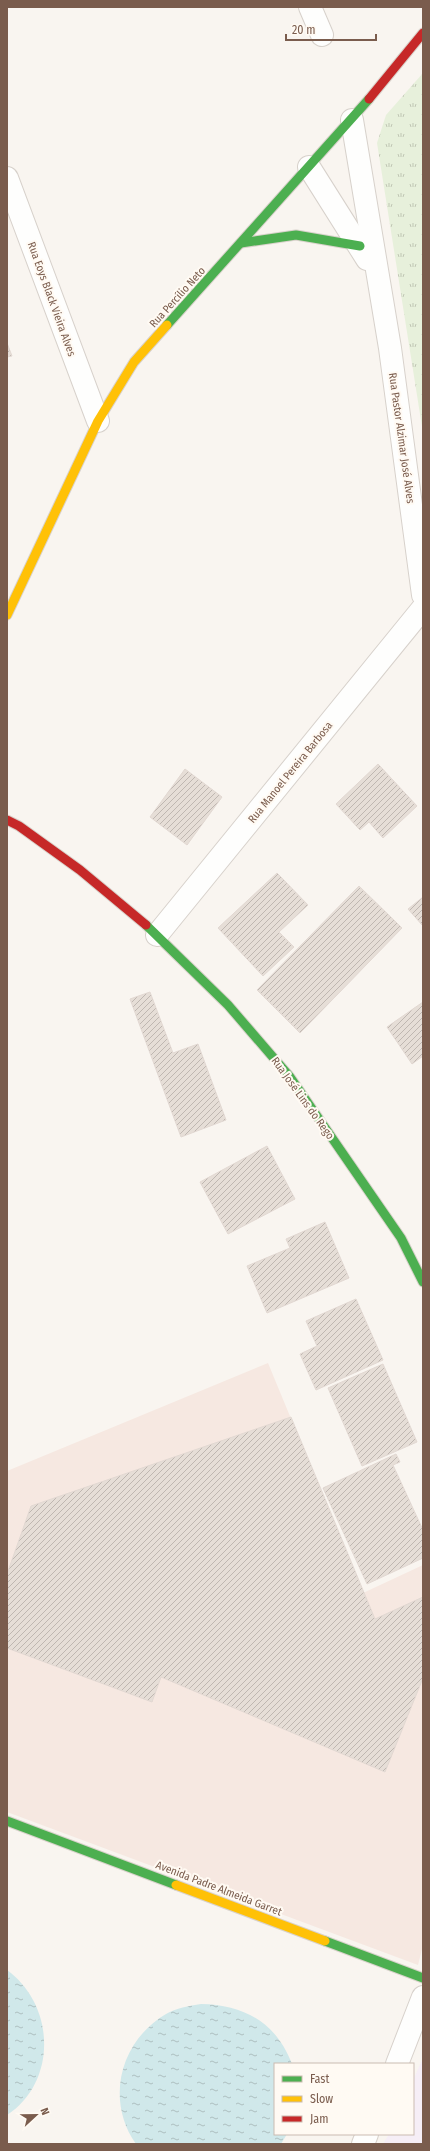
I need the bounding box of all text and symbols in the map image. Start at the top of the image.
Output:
scale bar [286,16,376,42]
text: 20 m [292,23,316,37]
street label: Rua Eoys Black Vieira Alves [25,240,78,358]
street label: Rua Percílio Neto [147,264,208,330]
street label: Rua Pastor Alzimar José Alves [386,372,417,505]
street label: Rua Manoel Pereira Barbosa [246,719,335,826]
street label: Rua José Lins do Rego [268,1055,337,1142]
street label: Avenida Padre Almeida Garret [154,1858,284,1919]
legend [274,2063,414,2135]
text: Fast [310,2072,329,2086]
text: Slow [310,2092,333,2106]
north arrow [16,2095,56,2135]
text: N [38,2106,52,2117]
text: Jam [310,2112,328,2126]

